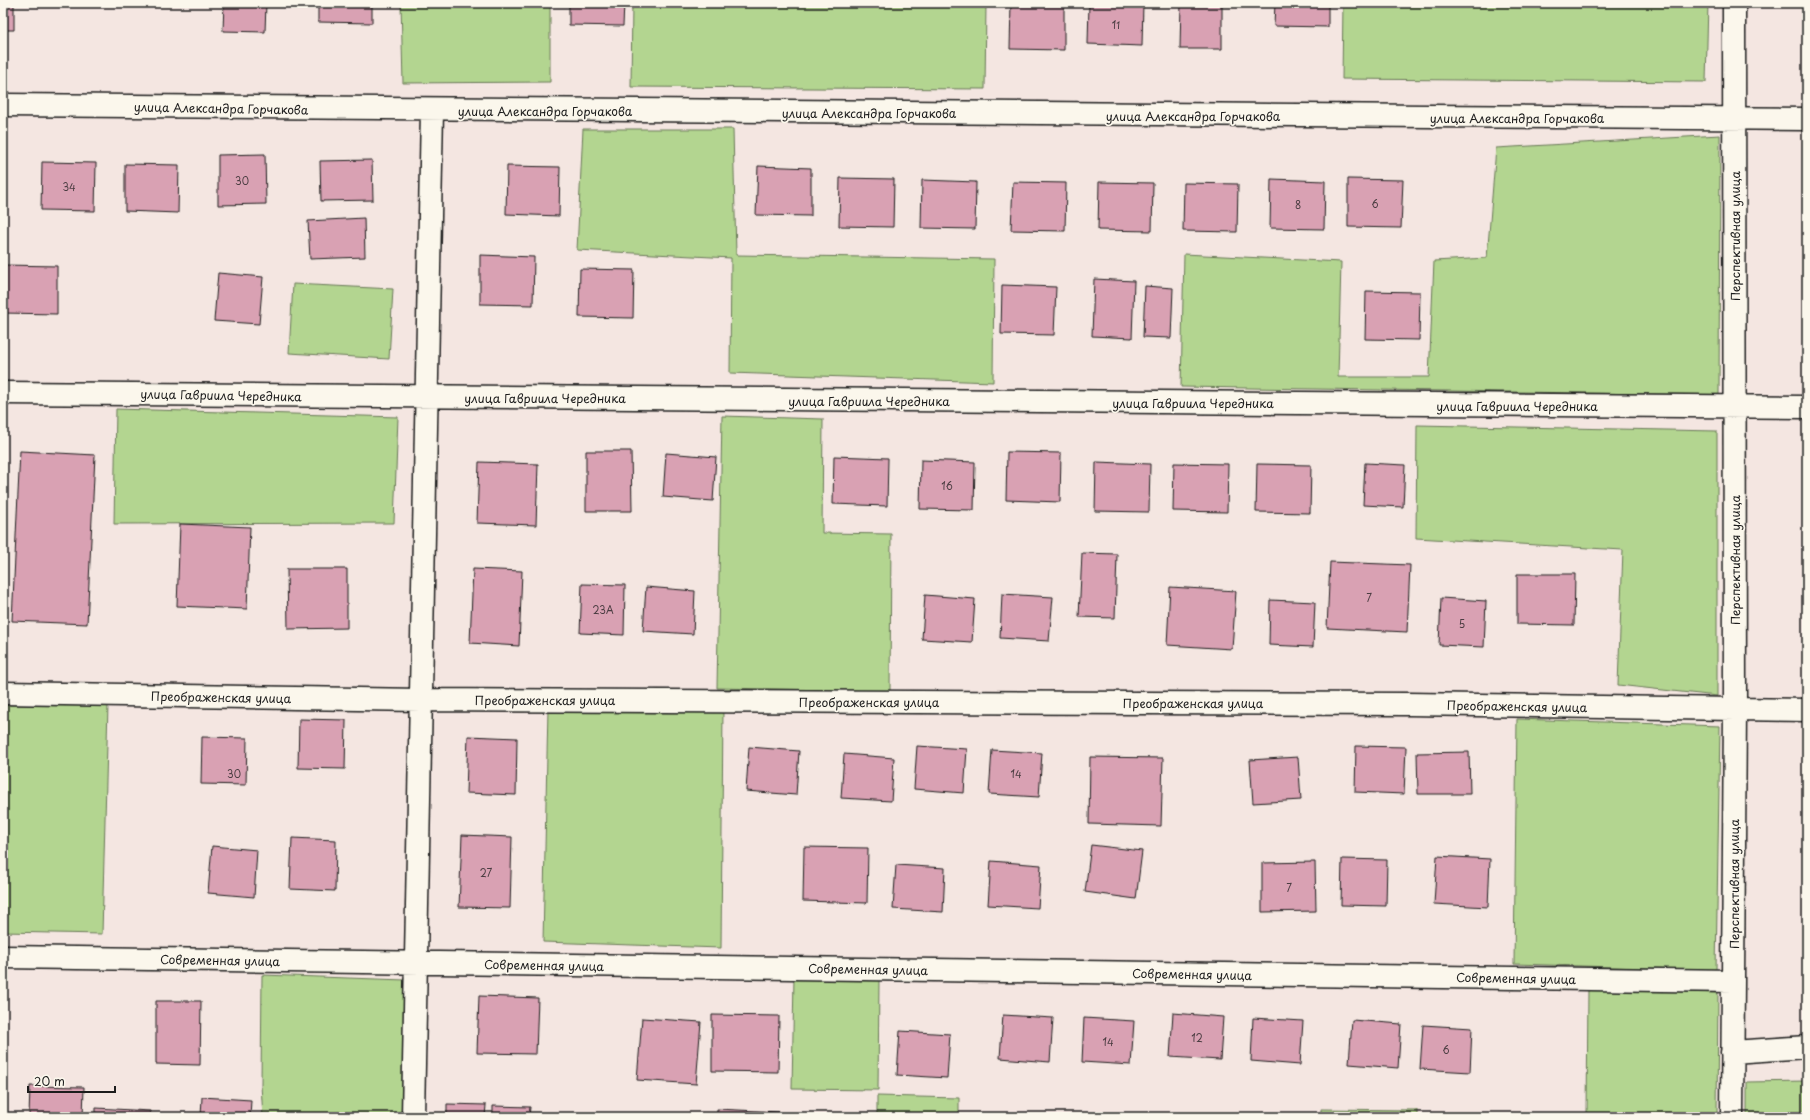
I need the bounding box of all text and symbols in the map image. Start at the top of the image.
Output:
house number: 11 [1112,17,1120,32]
street label: улица Александра Горчакова [134,97,309,119]
street label: улица Александра Горчакова [458,102,633,120]
street label: улица Александра Горчакова [782,104,957,122]
street label: улица Александра Горчакова [1106,107,1281,125]
street label: улица Александра Горчакова [1430,109,1605,127]
street label: Перспективная улица [1726,170,1744,301]
house number: 30 [235,173,249,188]
house number: 34 [62,179,76,194]
house number: 6 [1371,196,1379,211]
house number: 8 [1295,197,1301,212]
street label: улица Гавриила Чередника [140,385,302,405]
street label: улица Гавриила Чередника [464,389,626,407]
street label: улица Гавриила Чередника [788,392,950,410]
street label: улица Гавриила Чередника [1112,394,1274,412]
street label: улица Гавриила Чередника [1436,397,1598,415]
house number: 16 [941,478,953,493]
street label: Перспективная улица [1726,494,1744,625]
house number: 7 [1366,590,1372,605]
house number: 23А [592,602,614,617]
house number: 5 [1459,616,1465,631]
street label: Преображенская улица [151,687,292,707]
street label: Преображенская улица [475,691,616,709]
street label: Преображенская улица [799,693,940,711]
street label: Преображенская улица [1123,694,1264,712]
street label: Преображенская улица [1447,696,1588,716]
house number: 30 [227,766,241,781]
house number: 14 [1010,766,1022,781]
street label: Перспективная улица [1725,818,1743,949]
house number: 27 [480,865,493,880]
house number: 7 [1286,880,1292,895]
street label: Современная улица [160,950,281,970]
street label: Современная улица [484,955,605,975]
street label: Современная улица [808,959,929,979]
street label: Современная улица [1132,964,1253,984]
street label: Современная улица [1456,968,1577,988]
house number: 12 [1191,1030,1203,1045]
house number: 14 [1102,1034,1114,1049]
house number: 6 [1442,1042,1450,1057]
scale bar [28,1068,115,1094]
text: 20 m [34,1072,65,1090]

